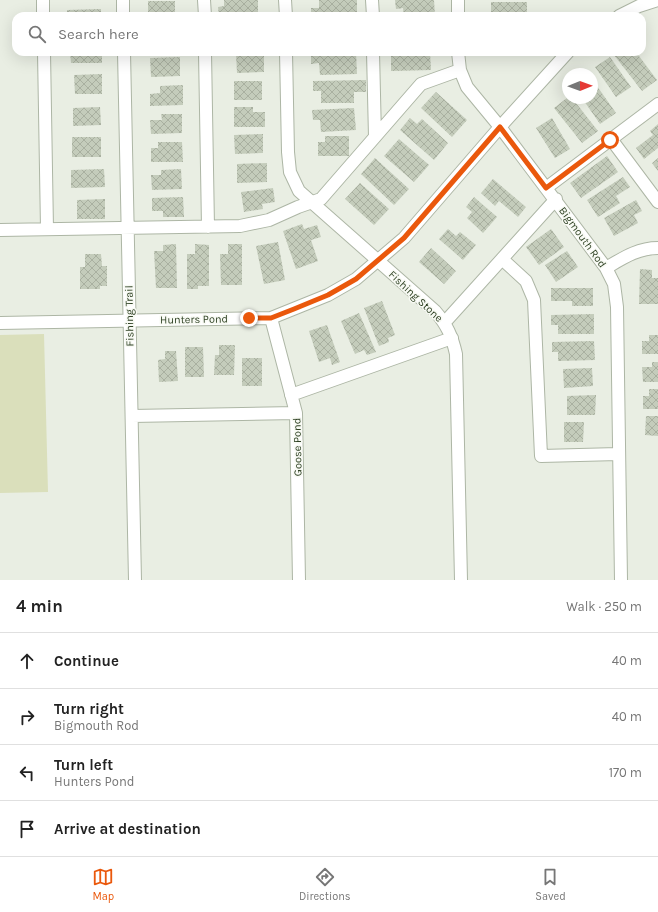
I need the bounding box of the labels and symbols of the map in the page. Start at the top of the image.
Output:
north arrow [562,68,598,104]
route start [601,131,619,149]
street label: Bigmouth Rod [556,204,609,270]
street label: Fishing Stone [386,268,446,325]
street label: Fishing Trail [122,285,137,347]
route end [240,309,258,327]
street label: Hunters Pond [160,312,228,327]
street label: Goose Pond [290,418,305,476]

